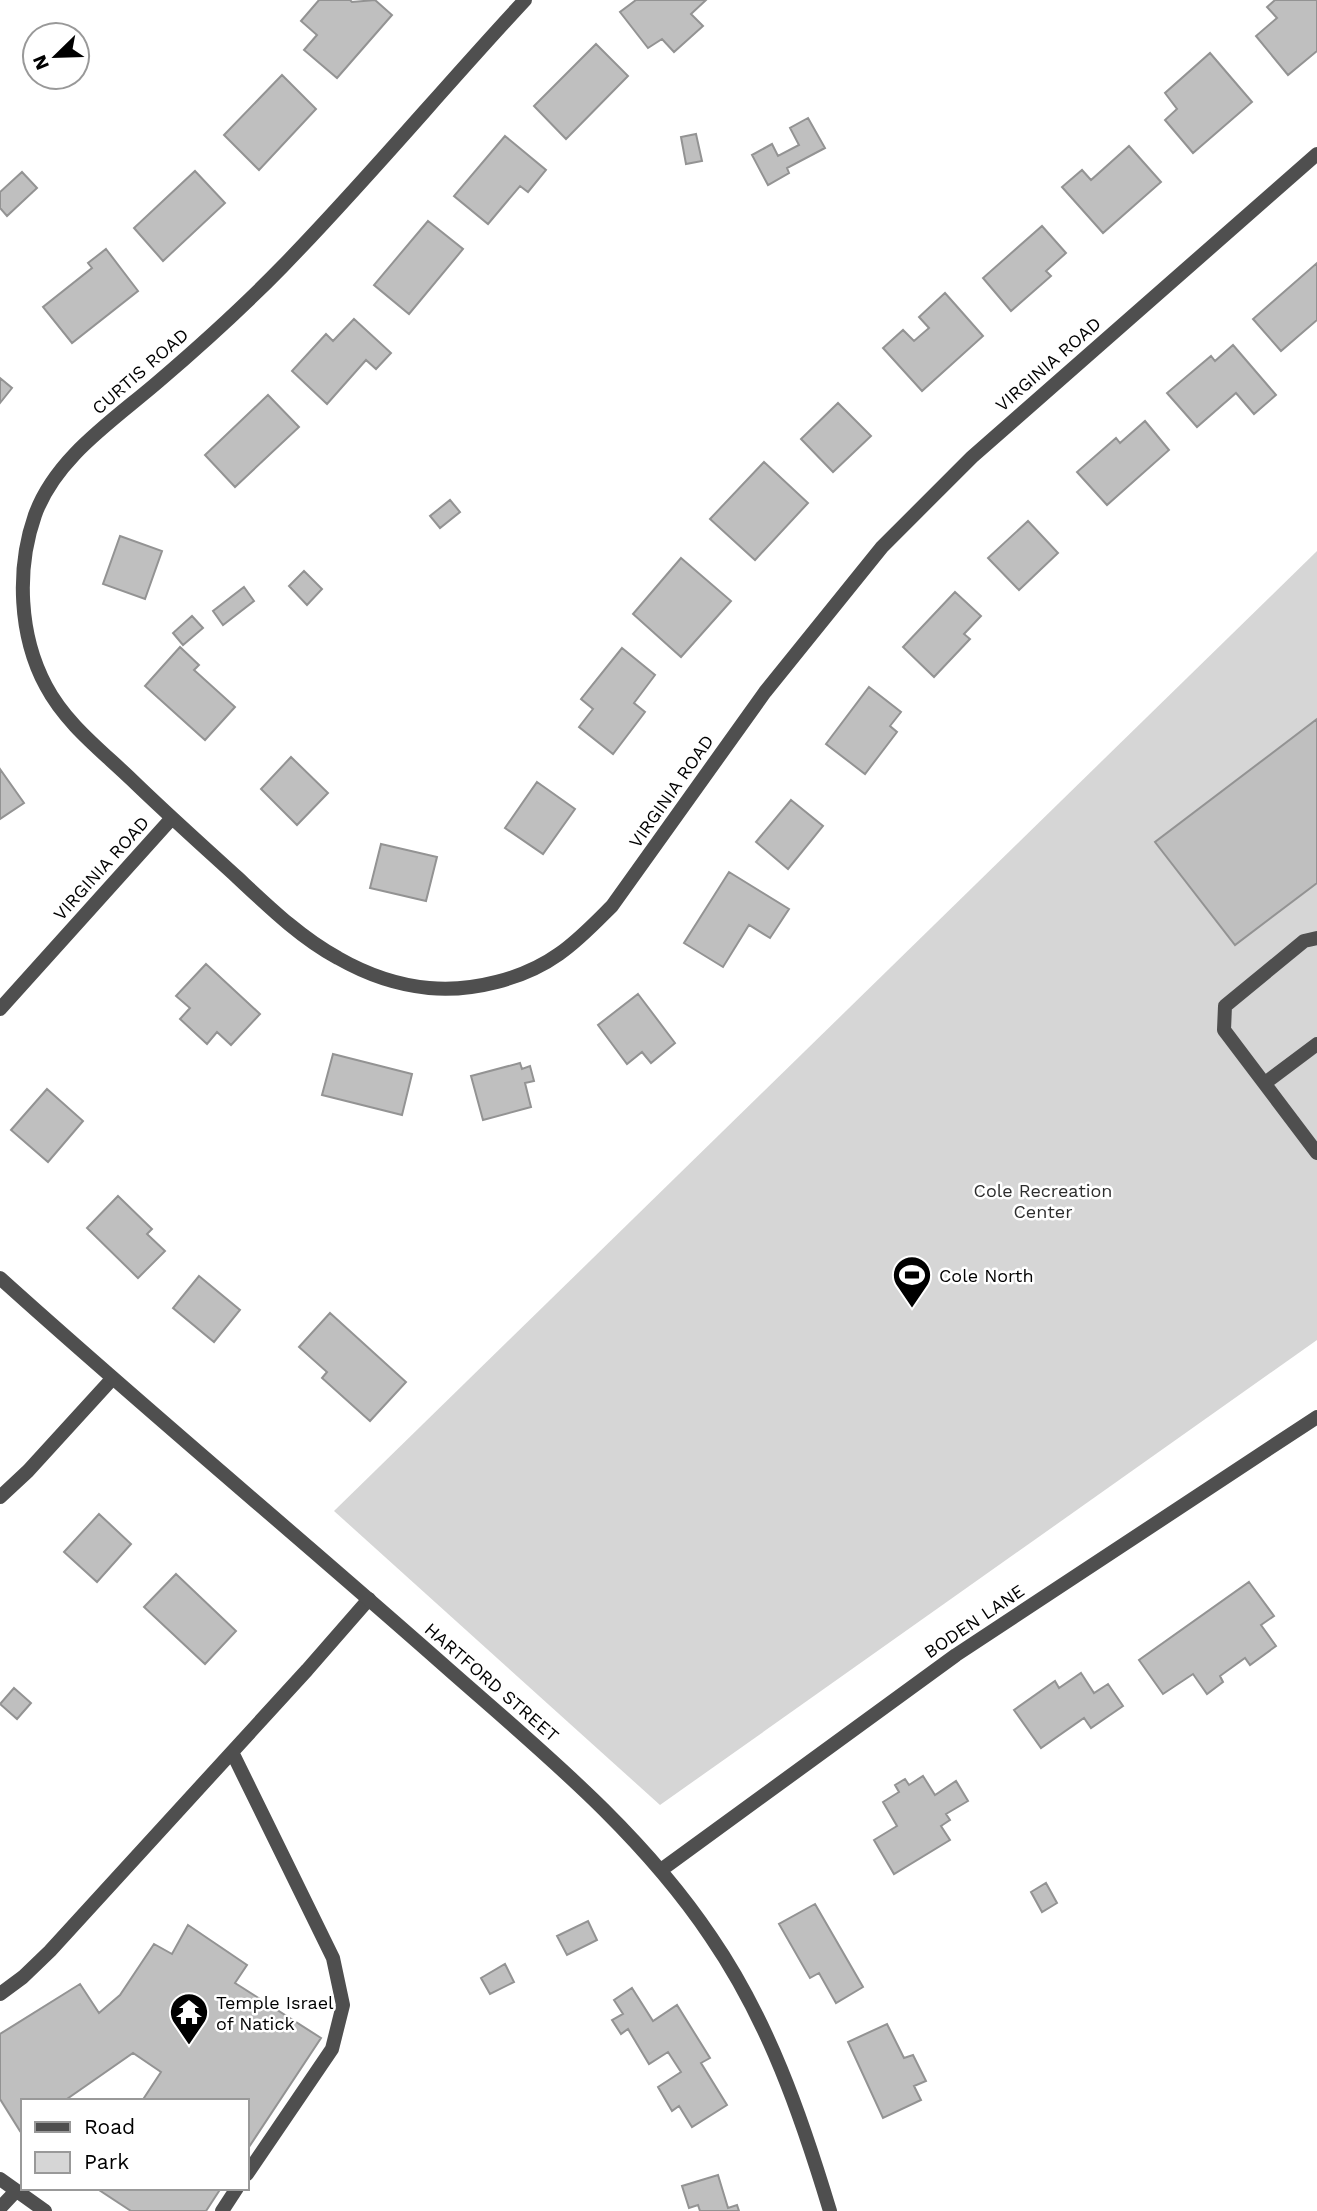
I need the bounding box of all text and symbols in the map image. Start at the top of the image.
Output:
north arrow [21,21,91,91]
text: N [27,51,54,73]
street label: VIRGINIA ROAD [991,312,1105,416]
street label: CURTIS ROAD [88,324,192,418]
street label: VIRGINIA ROAD [624,731,718,851]
street label: VIRGINIA ROAD [49,812,153,924]
park label: Cole Recreation Center [974,1180,1112,1222]
sports icon: Cole North [891,1254,933,1309]
place label: Cole North [939,1265,1034,1286]
street label: BODEN LANE [920,1580,1028,1662]
street label: HARTFORD STREET [421,1618,563,1746]
temple icon: Temple Israel of Natick [168,1991,210,2046]
place label: Temple Israel of Natick [216,1992,334,2034]
legend [21,2099,248,2190]
text: Road [84,2114,135,2139]
text: Park [84,2149,129,2174]

